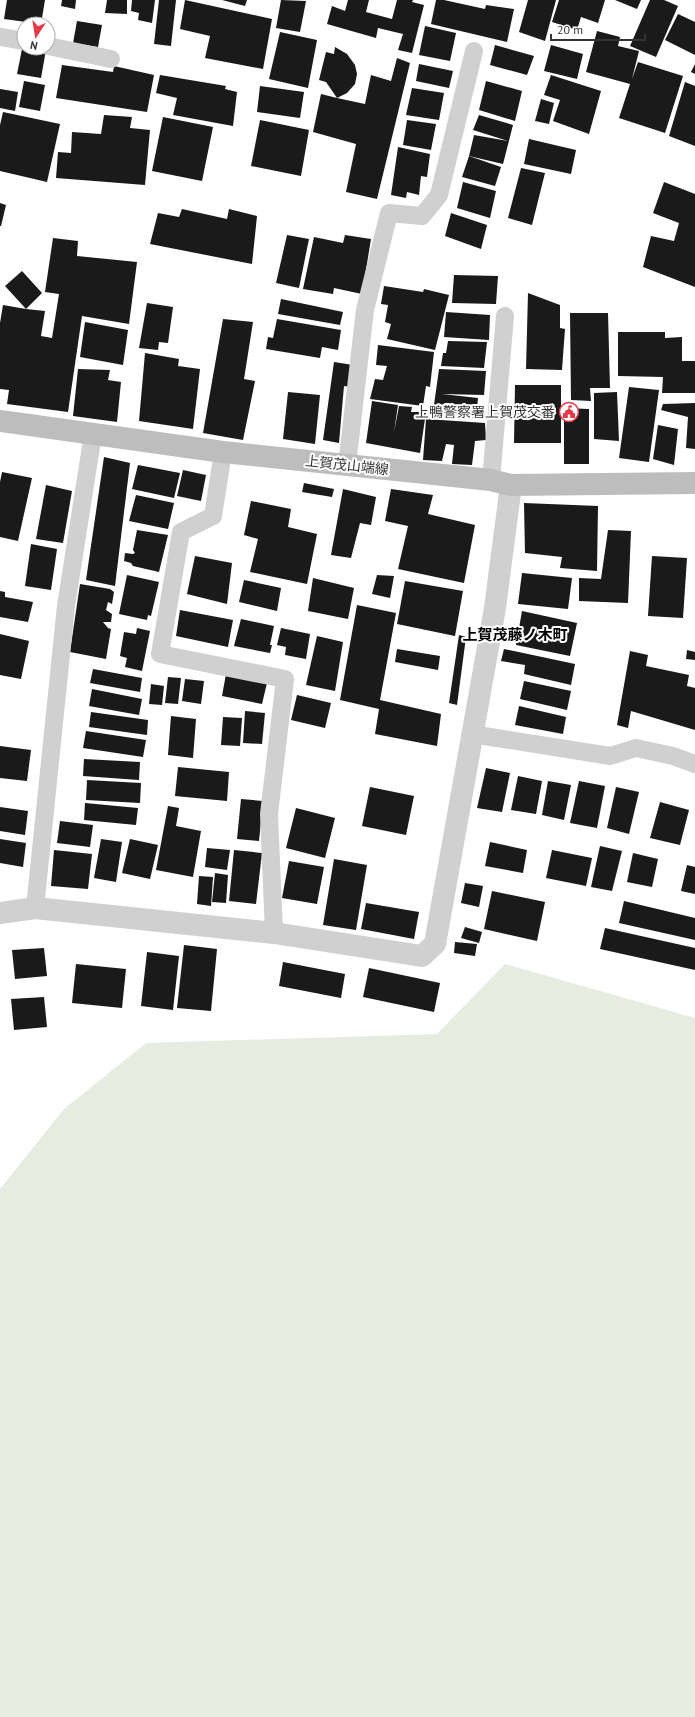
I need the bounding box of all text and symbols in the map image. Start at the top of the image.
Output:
north arrow [16,16,56,56]
scale bar [551,16,645,42]
text: 20 m [557,22,583,37]
text: N [29,38,39,53]
public building icon: 上鴨警察署上賀茂交番 [558,401,580,423]
place label: 上鴨警察署上賀茂交番 [415,403,555,421]
street label: 上賀茂山端線 [304,452,390,478]
district label: 上賀茂藤ノ木町 [462,625,568,644]

